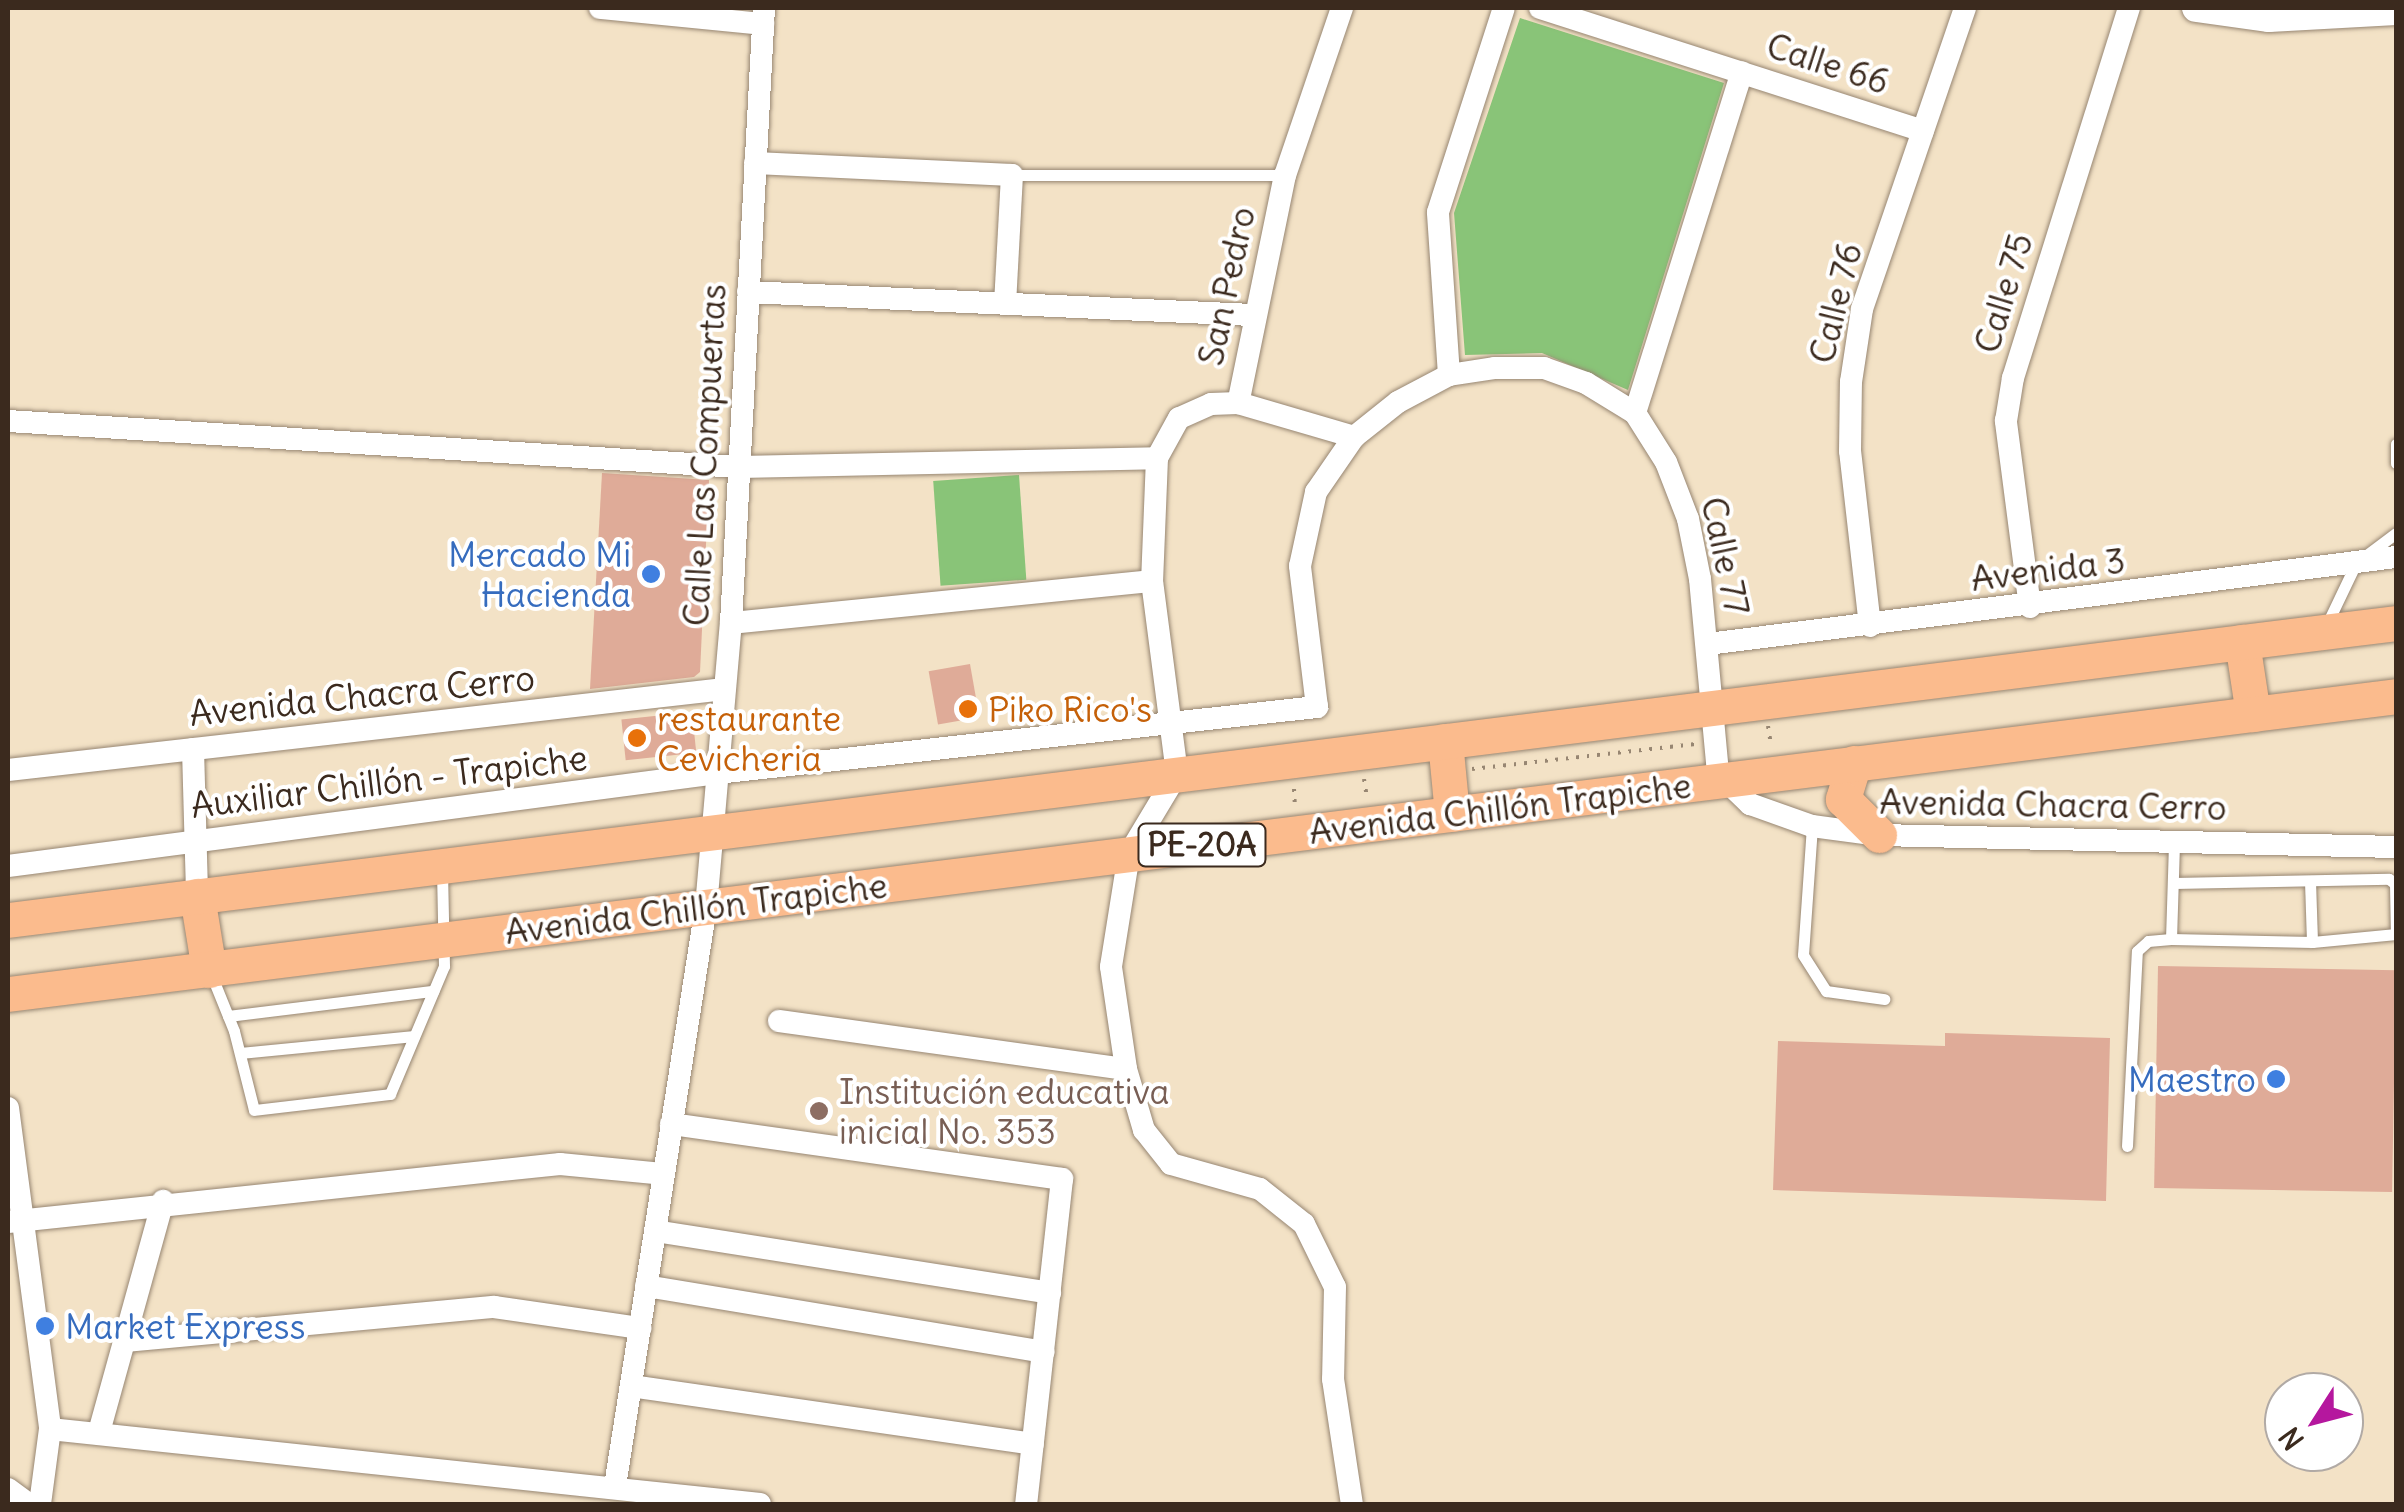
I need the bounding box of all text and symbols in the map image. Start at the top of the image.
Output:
street label: Calle 66 [1762,24,1894,102]
street label: San Pedro [1189,203,1263,369]
street label: Calle 75 [1965,228,2041,358]
street label: Calle 76 [1800,238,1870,368]
street label: Calle Las Compuertas [674,283,734,627]
street label: Calle 77 [1693,493,1759,619]
place label: Mercado Mi Hacienda [448,533,631,615]
street label: Avenida 3 [1969,539,2127,599]
marker: Mercado Mi Hacienda [640,563,662,585]
street label: Avenida Chacra Cerro [187,656,537,734]
place label: Piko Rico's [988,688,1152,730]
place label: restaurante Cevicheria [657,697,841,779]
marker: Piko Rico's [957,698,979,720]
marker: restaurante Cevicheria [626,727,648,749]
street label: Auxiliar Chillón - Trapiche [188,736,590,826]
street label: Avenida Chillón Trapiche [1307,764,1693,852]
street label: Avenida Chacra Cerro [1879,780,2227,828]
road number: PE-20A [1137,818,1267,872]
street label: Avenida Chillón Trapiche [503,864,889,952]
place label: Maestro [2128,1058,2256,1100]
marker: Maestro [2265,1068,2287,1090]
place label: Institución educativa inicial No. 353 [839,1070,1169,1152]
marker: Institución educativa inicial No. 353 [808,1100,830,1122]
place label: Market Express [65,1305,305,1347]
marker: Market Express [34,1315,56,1337]
north arrow [2264,1372,2364,1472]
text: N [2271,1420,2312,1457]

